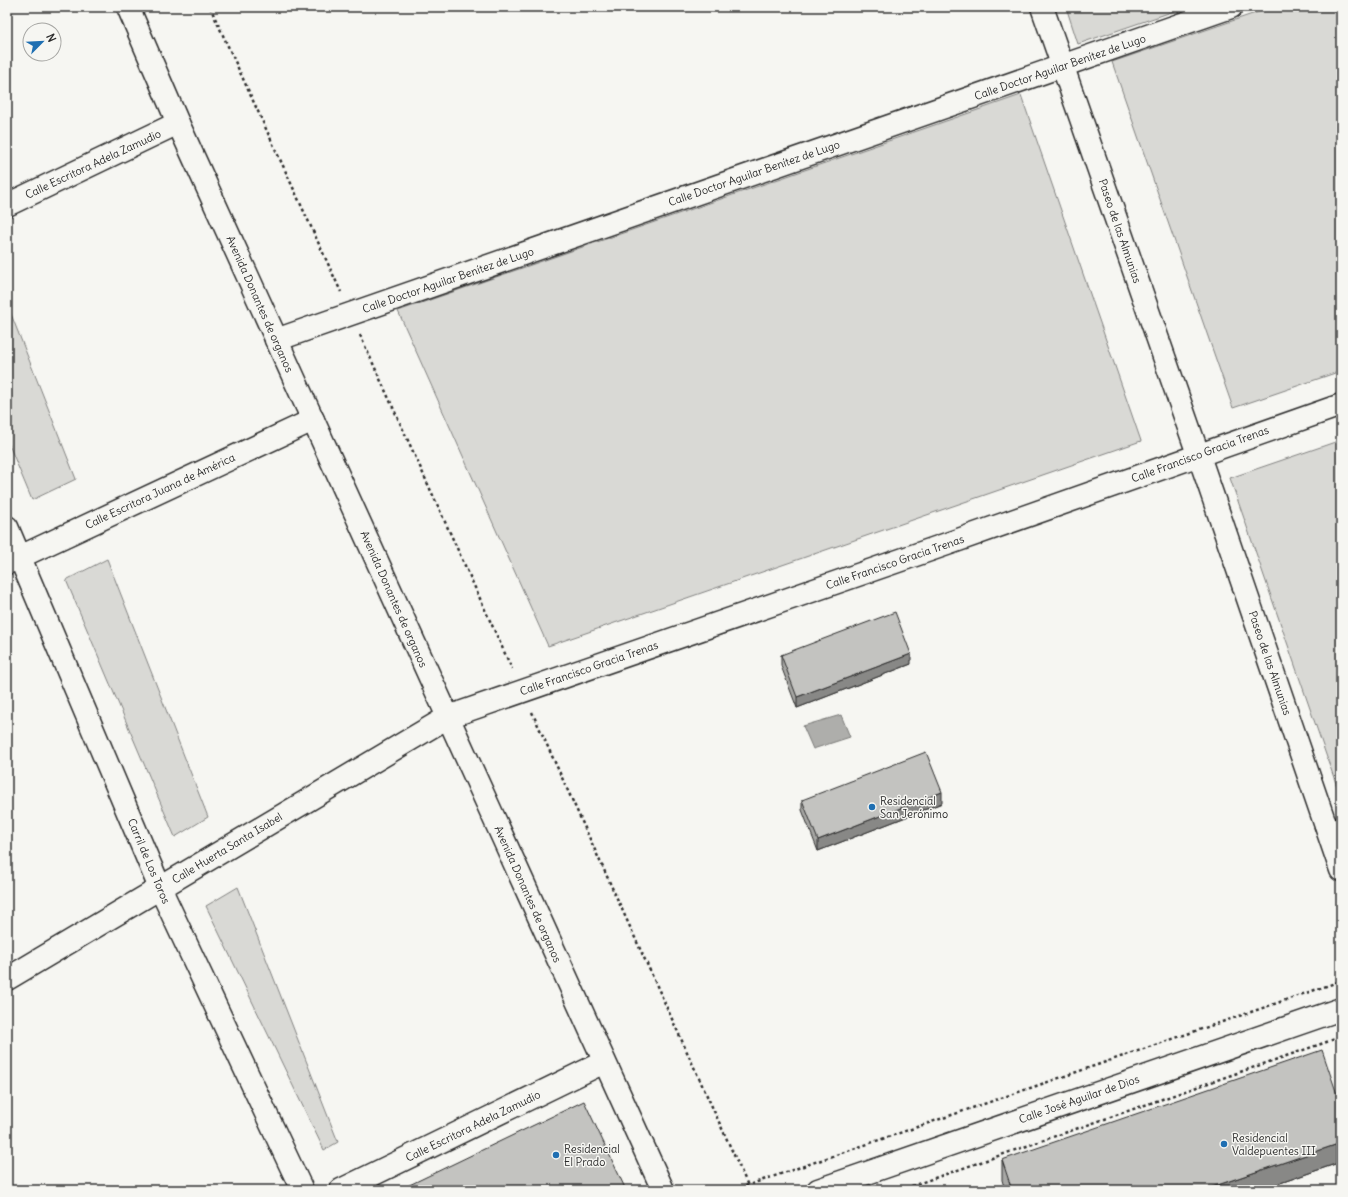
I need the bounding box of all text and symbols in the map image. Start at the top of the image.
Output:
north arrow [22,22,62,62]
street label: Calle Doctor Aguilar Benítez de Lugo [972,31,1148,103]
text: N [43,32,59,44]
street label: Calle Escritora Adela Zamudio [23,126,163,202]
street label: Calle Doctor Aguilar Benítez de Lugo [666,137,842,209]
street label: Paseo de las Almunias [1096,177,1144,285]
street label: Avenida Donantes de organos [224,234,296,374]
street label: Calle Doctor Aguilar Benítez de Lugo [360,244,536,316]
street label: Calle Francisco Gracia Trenas [1129,423,1271,485]
street label: Calle Escritora Juana de América [83,450,237,532]
street label: Avenida Donantes de organos [358,529,430,669]
street label: Calle Francisco Gracia Trenas [824,532,966,592]
street label: Paseo de las Almunias [1246,609,1294,717]
street label: Calle Francisco Gracia Trenas [518,638,660,698]
place label: Residencial San Jerónimo [880,794,948,821]
marker: Residencial San Jerónimo [867,802,877,812]
street label: Calle Huerta Santa Isabel [169,810,285,886]
street label: Carril de Los Toros [125,816,173,906]
street label: Avenida Donantes de organos [492,824,564,964]
street label: Calle José Aguilar de Dios [1017,1072,1141,1126]
street label: Calle Escritora Adela Zamudio [403,1087,543,1165]
place label: Residencial Valdepuentes III [1232,1131,1316,1158]
marker: Residencial Valdepuentes III [1219,1139,1229,1149]
place label: Residencial El Prado [564,1142,620,1169]
marker: Residencial El Prado [551,1150,561,1160]

